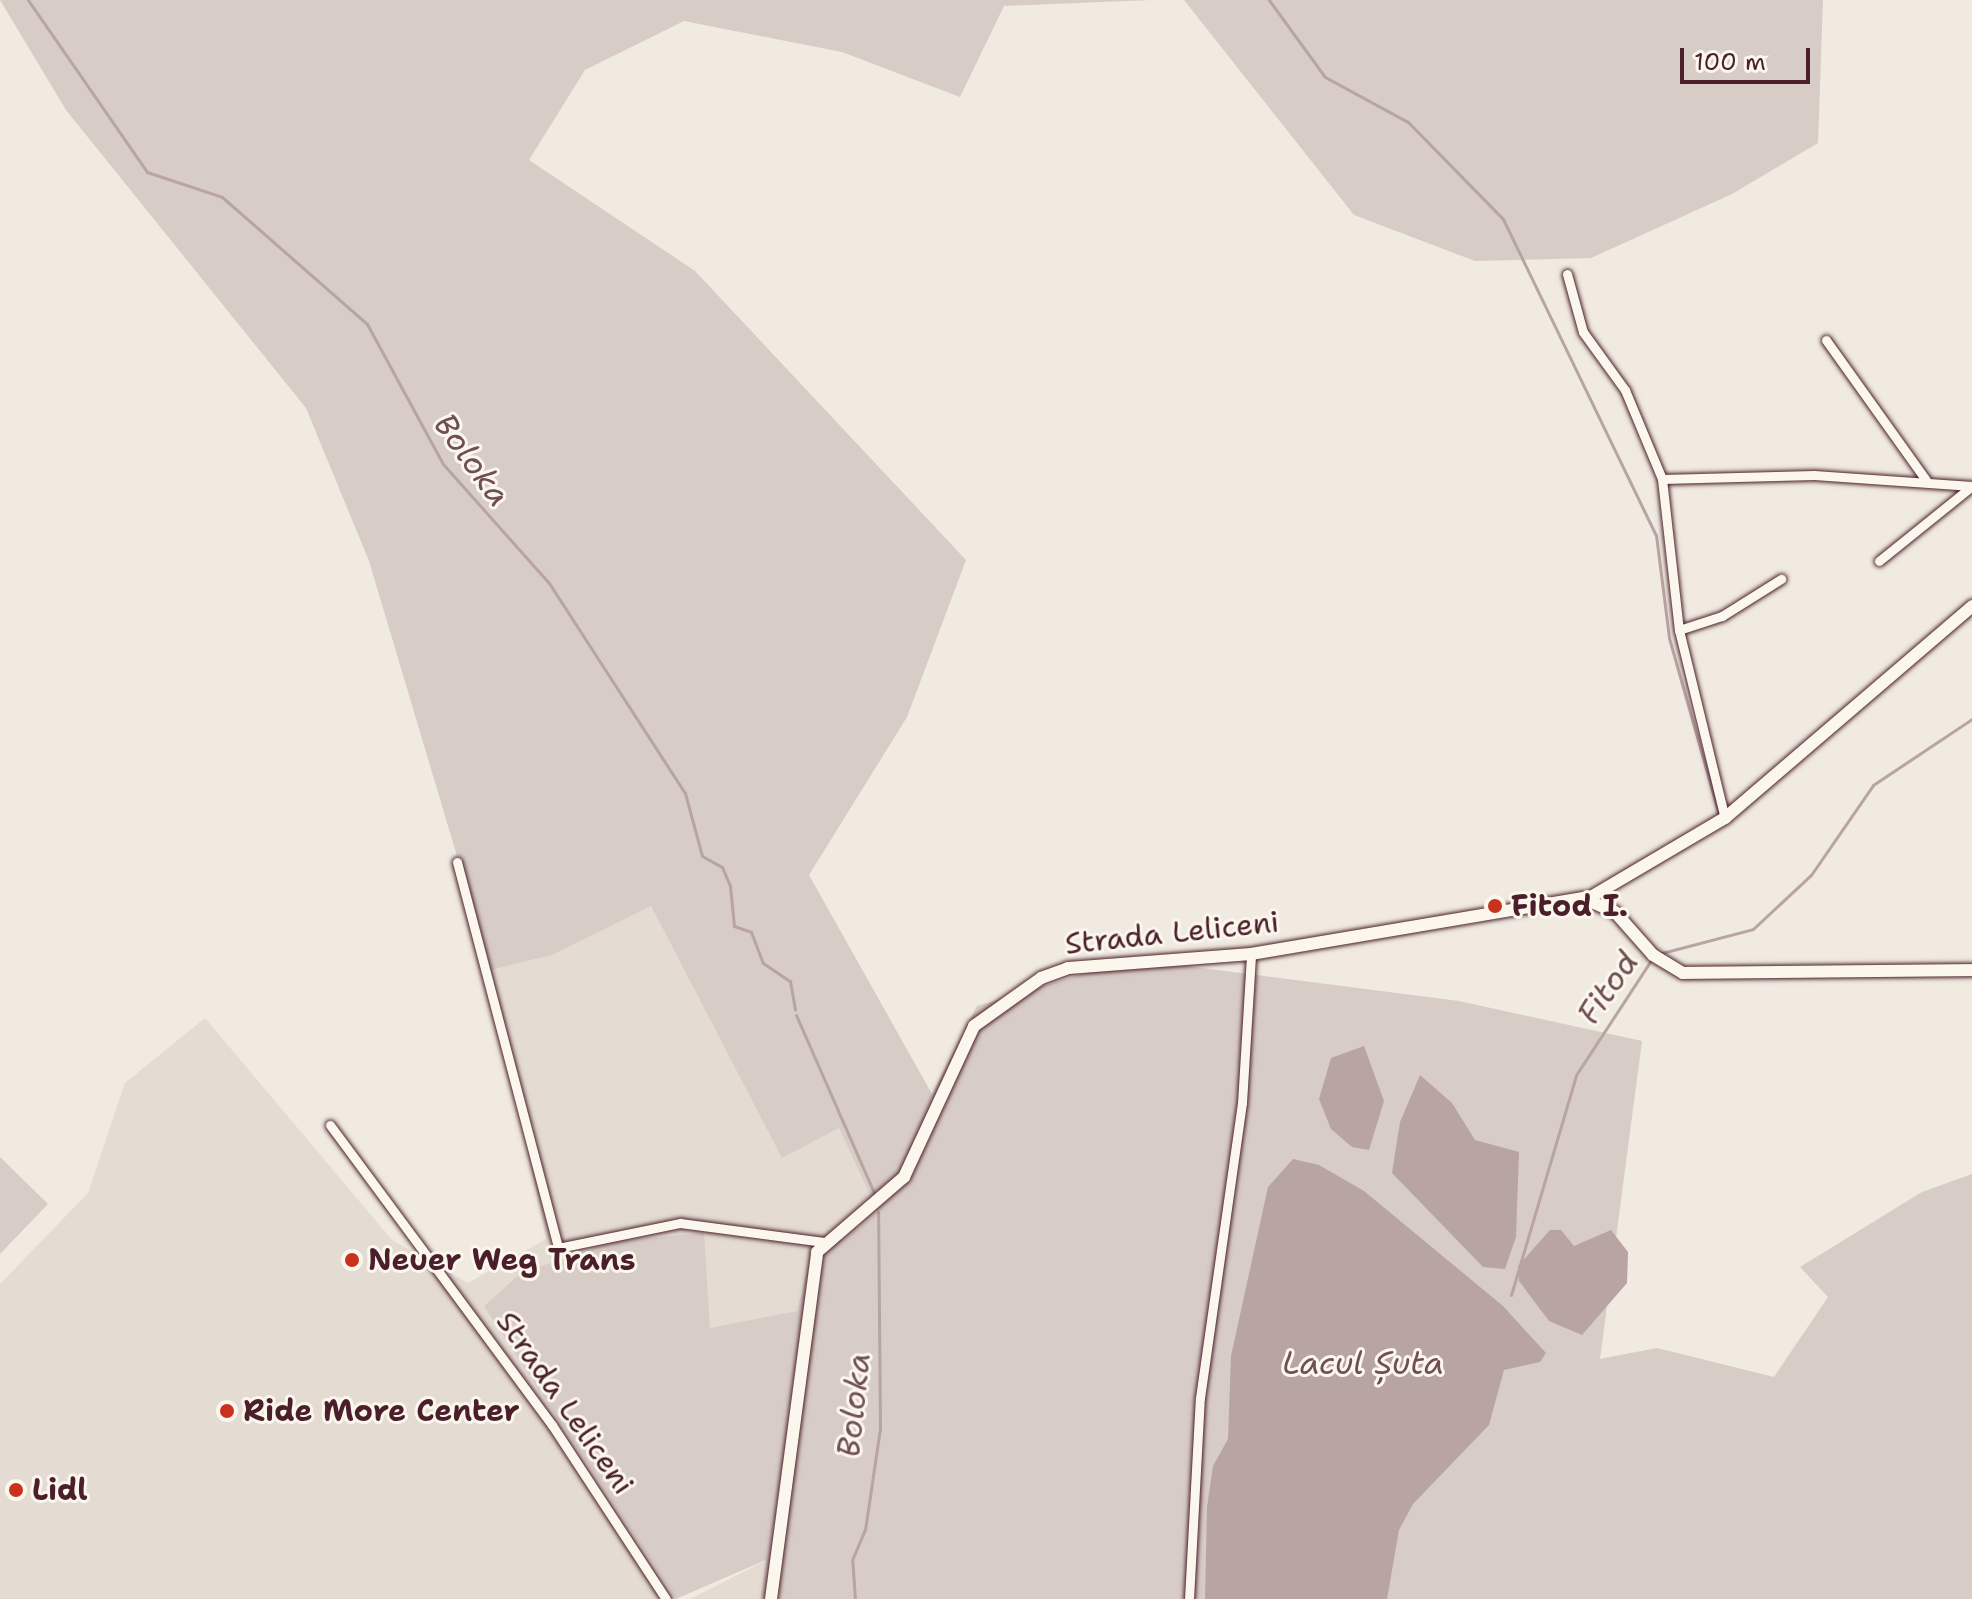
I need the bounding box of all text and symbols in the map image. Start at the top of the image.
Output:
scale bar [1684,32,1814,82]
text: 100 m [1694,46,1766,78]
water label: Boloka [426,406,518,514]
place label: Fitod I. [1511,888,1628,924]
marker: Fitod I. [1486,897,1504,915]
street label: Strada Leliceni [1063,904,1281,962]
water label: Fitod [1569,944,1647,1032]
place label: Neuer Weg Trans [368,1242,635,1278]
marker: Neuer Weg Trans [343,1251,361,1269]
street label: Strada Leliceni [489,1305,641,1501]
water label: Lacul Șuta [1282,1344,1444,1382]
water label: Boloka [829,1351,879,1459]
place label: Ride More Center [243,1393,520,1429]
marker: Ride More Center [218,1402,236,1420]
place label: Lidl [32,1472,88,1508]
marker: Lidl [7,1481,25,1499]

